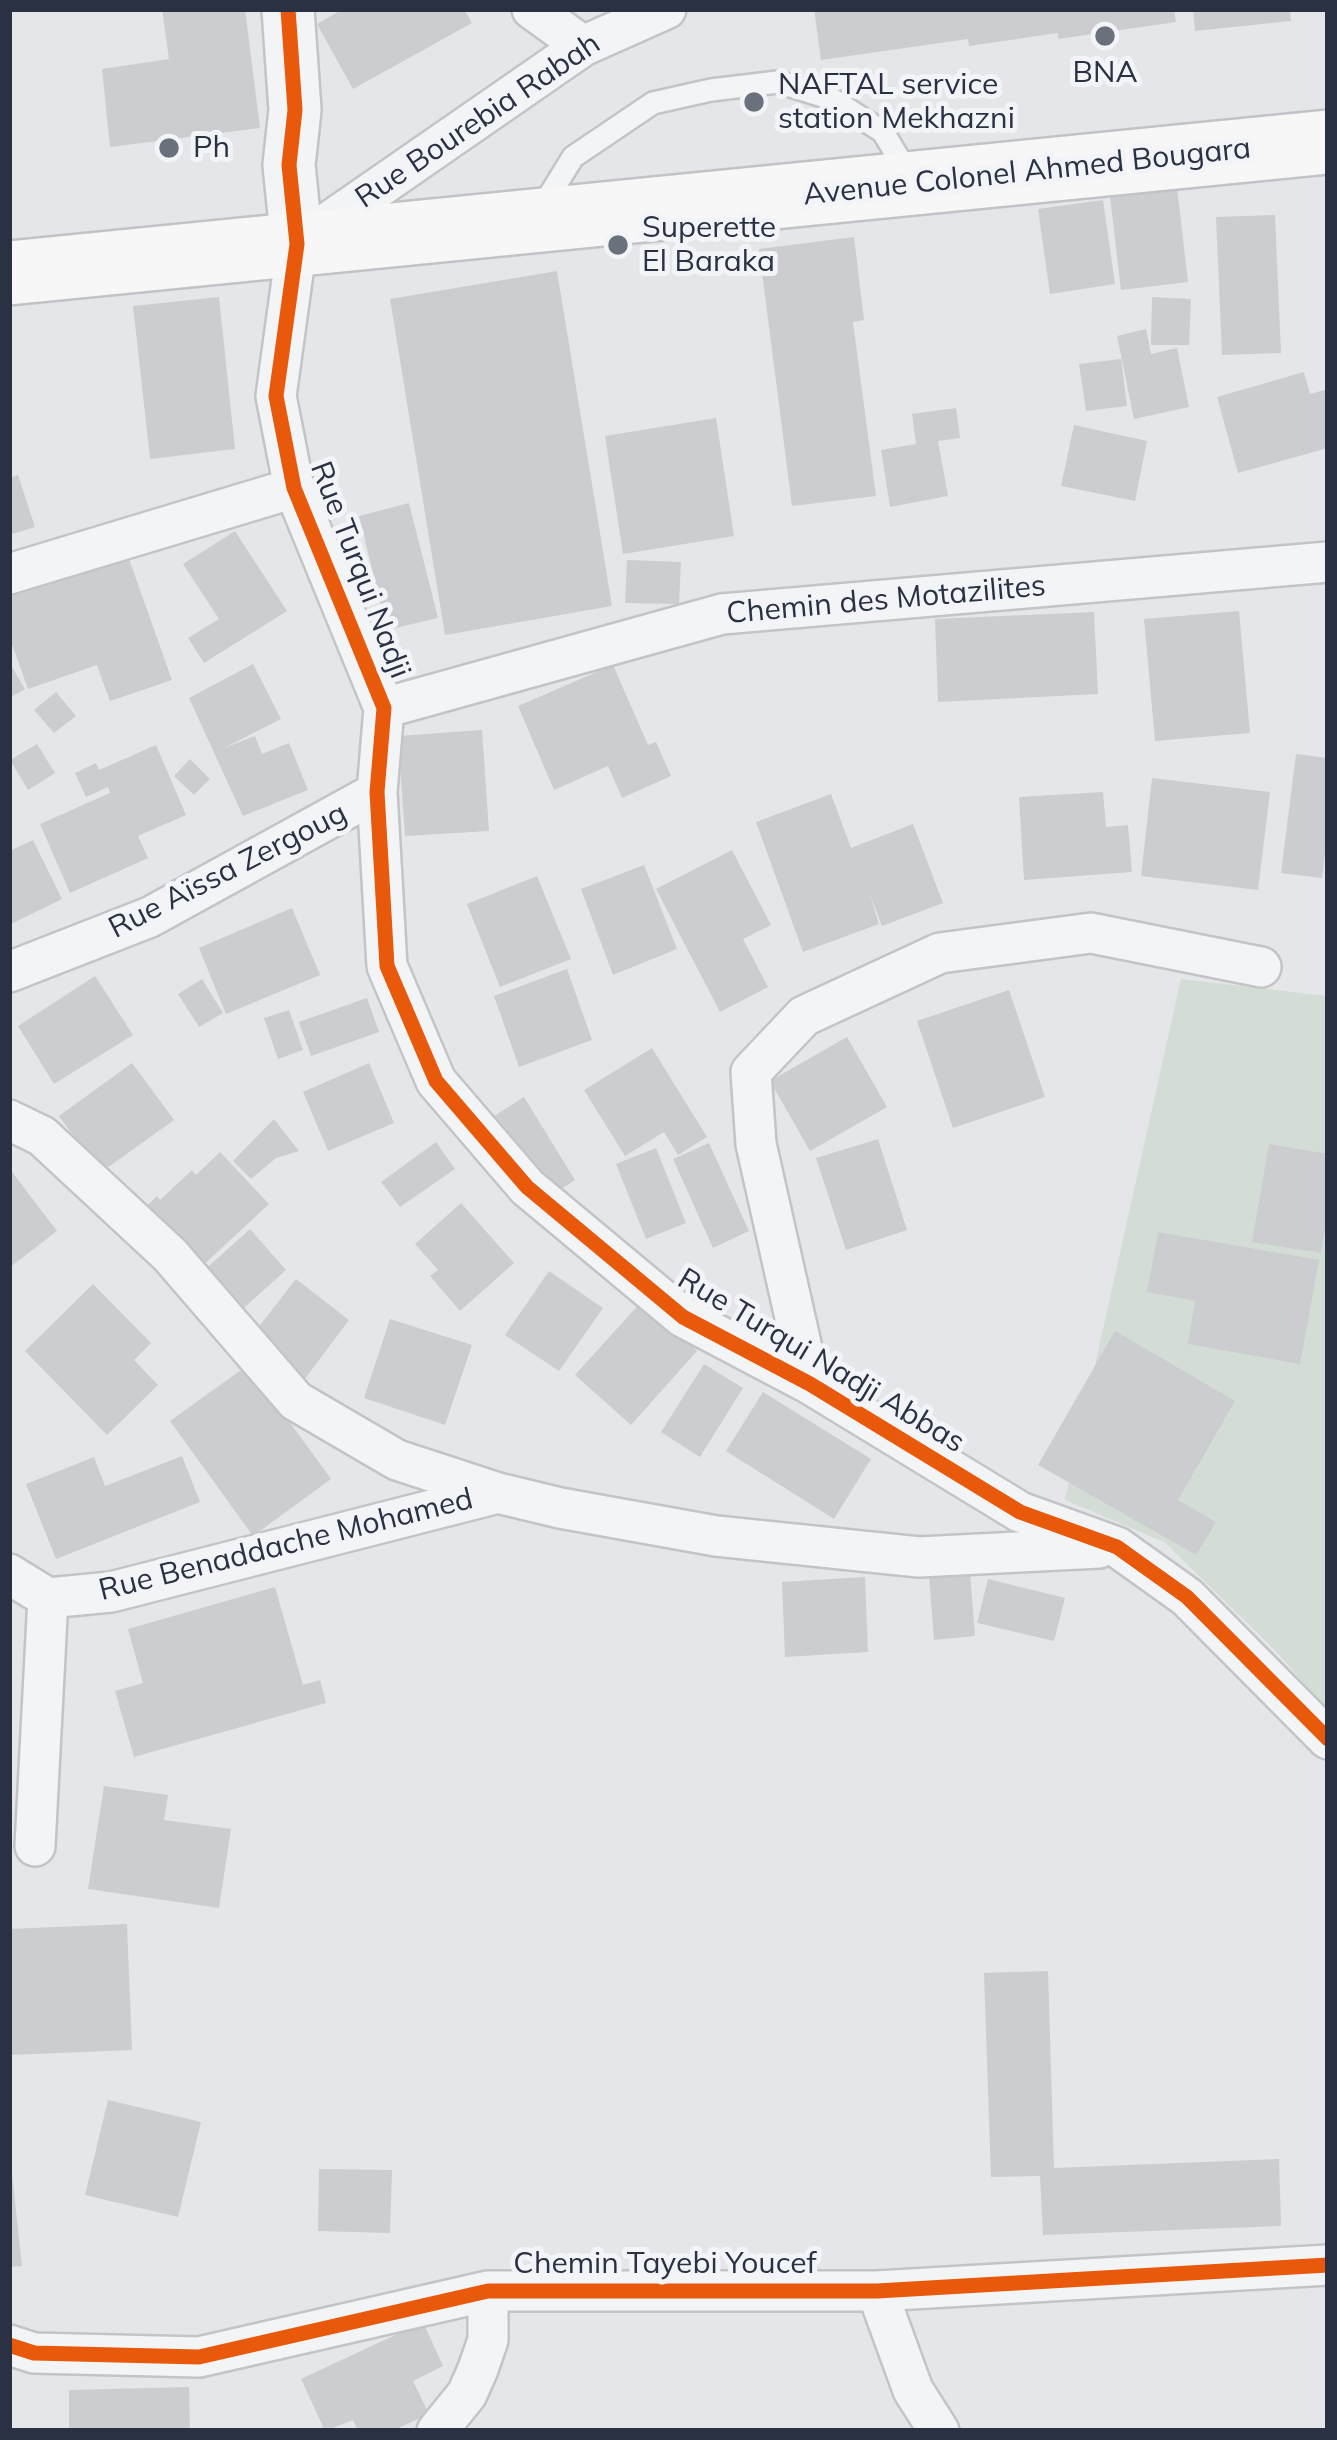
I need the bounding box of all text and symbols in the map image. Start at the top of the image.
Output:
marker: BNA [1092,23,1118,49]
street label: Rue Bourebia Rabah [349,26,607,216]
place label: BNA [1073,55,1137,91]
place label: NAFTAL service station Mekhazni [778,67,1015,138]
marker: NAFTAL service station Mekhazni [741,89,767,115]
place label: Ph [193,130,230,166]
street label: Avenue Colonel Ahmed Bougara [801,131,1253,213]
marker: Ph [156,135,182,161]
place label: Superette El Baraka [642,210,776,280]
marker: Superette El Baraka [605,232,631,258]
street label: Rue Turqui Nadji [302,457,418,683]
street label: Chemin des Motazilites [725,568,1047,632]
street label: Rue Aïssa Zergoug [103,795,353,947]
street label: Rue Turqui Nadji Abbas [671,1261,971,1461]
street label: Rue Benaddache Mohamed [95,1481,477,1609]
street label: Chemin Tayebi Youcef [513,2246,817,2282]

